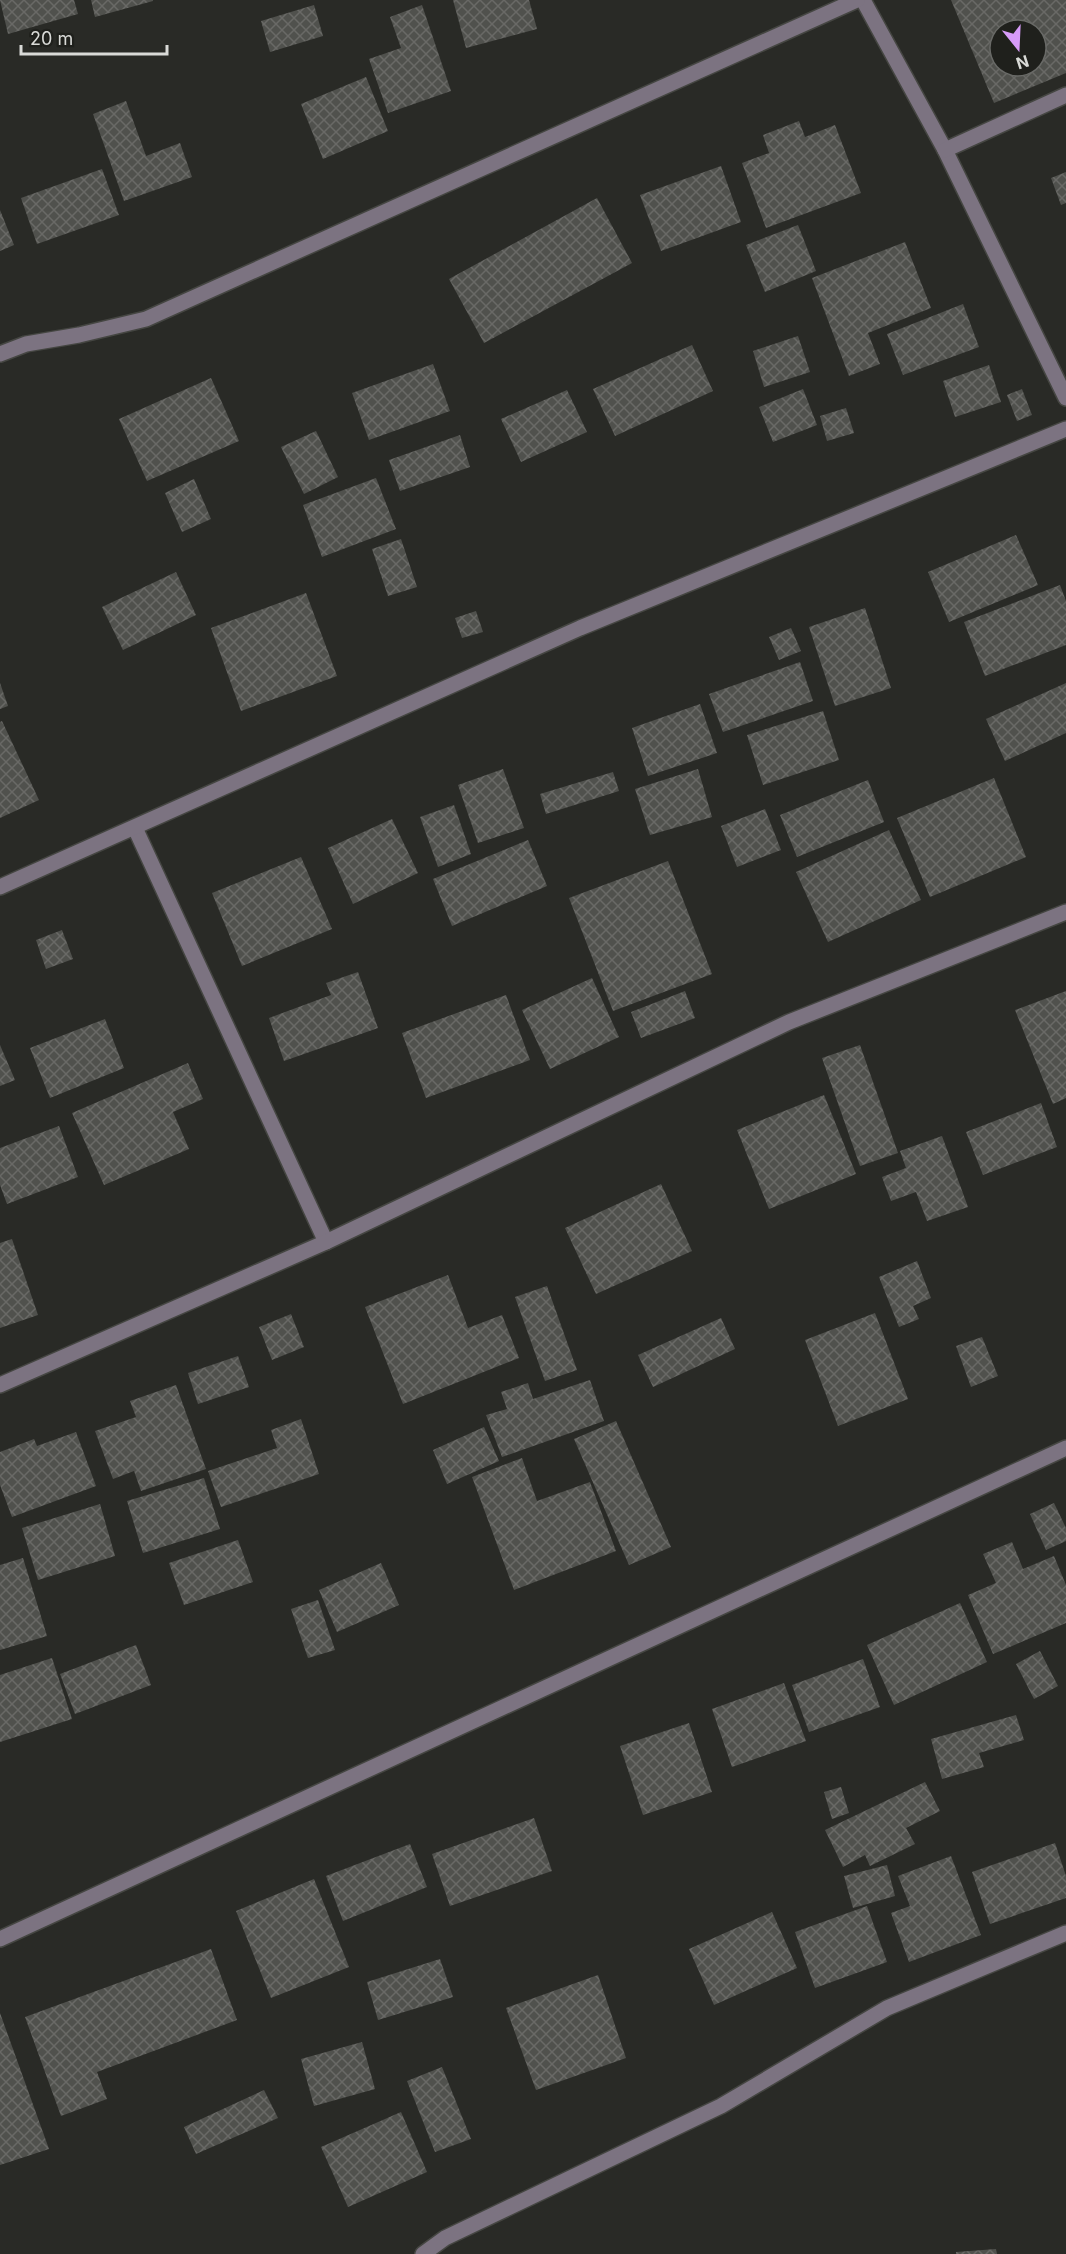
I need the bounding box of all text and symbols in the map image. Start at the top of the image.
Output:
scale bar [21,18,166,56]
north arrow [988,18,1048,78]
text: 20 m [30,28,73,49]
text: N [1014,51,1032,74]

